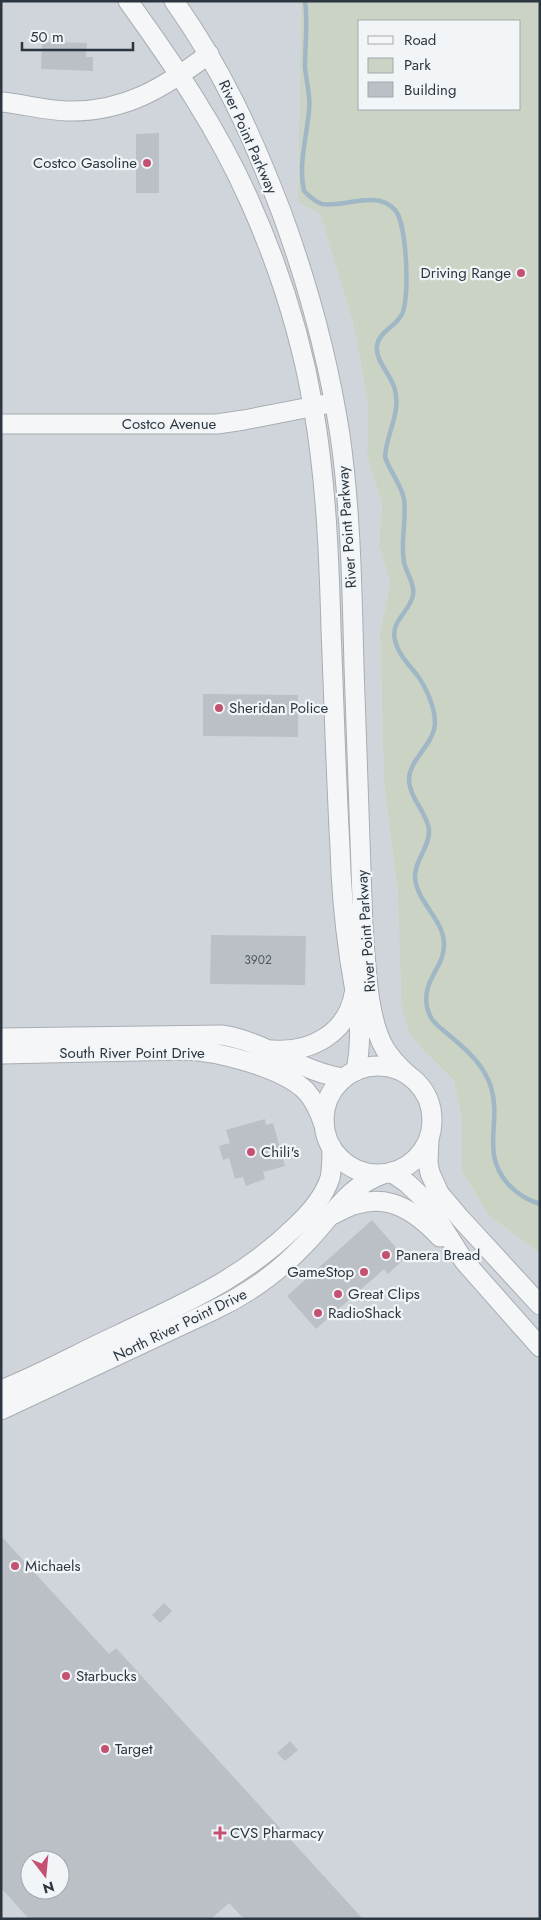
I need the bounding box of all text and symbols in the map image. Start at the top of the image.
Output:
scale bar [22,20,134,52]
legend [358,20,521,110]
text: 50 m [30,26,64,48]
text: Road [404,29,436,51]
text: Park [404,54,431,76]
street label: River Point Parkway [213,76,283,198]
text: Building [404,79,456,101]
place label: Costco Gasoline [33,152,137,174]
marker: Costco Gasoline [141,157,153,169]
place label: Driving Range [421,262,511,284]
marker: Driving Range [515,267,527,279]
street label: Costco Avenue [122,413,217,435]
street label: River Point Parkway [332,465,362,589]
place label: Sheridan Police [229,697,328,719]
marker: Sheridan Police [213,702,225,714]
street label: River Point Parkway [351,869,381,993]
house number: 3902 [244,951,272,969]
street label: South River Point Drive [59,1042,205,1064]
place label: Chili's [261,1141,299,1163]
marker: Chili's [245,1146,257,1158]
place label: Panera Bread [396,1244,480,1266]
marker: Panera Bread [380,1249,392,1261]
place label: GameStop [287,1261,354,1283]
marker: GameStop [358,1266,370,1278]
street label: North River Point Drive [109,1283,251,1367]
place label: Great Clips [348,1283,420,1305]
marker: Great Clips [332,1288,344,1300]
place label: RadioShack [328,1302,402,1324]
marker: RadioShack [312,1307,324,1319]
place label: Michaels [25,1555,81,1577]
marker: Michaels [9,1560,21,1572]
place label: Starbucks [76,1665,136,1687]
marker: Starbucks [60,1670,72,1682]
place label: Target [115,1738,153,1760]
marker: Target [99,1743,111,1755]
place label: CVS Pharmacy [230,1822,324,1844]
marker: CVS Pharmacy [214,1827,226,1839]
north arrow [20,1850,70,1900]
text: N [40,1876,57,1899]

